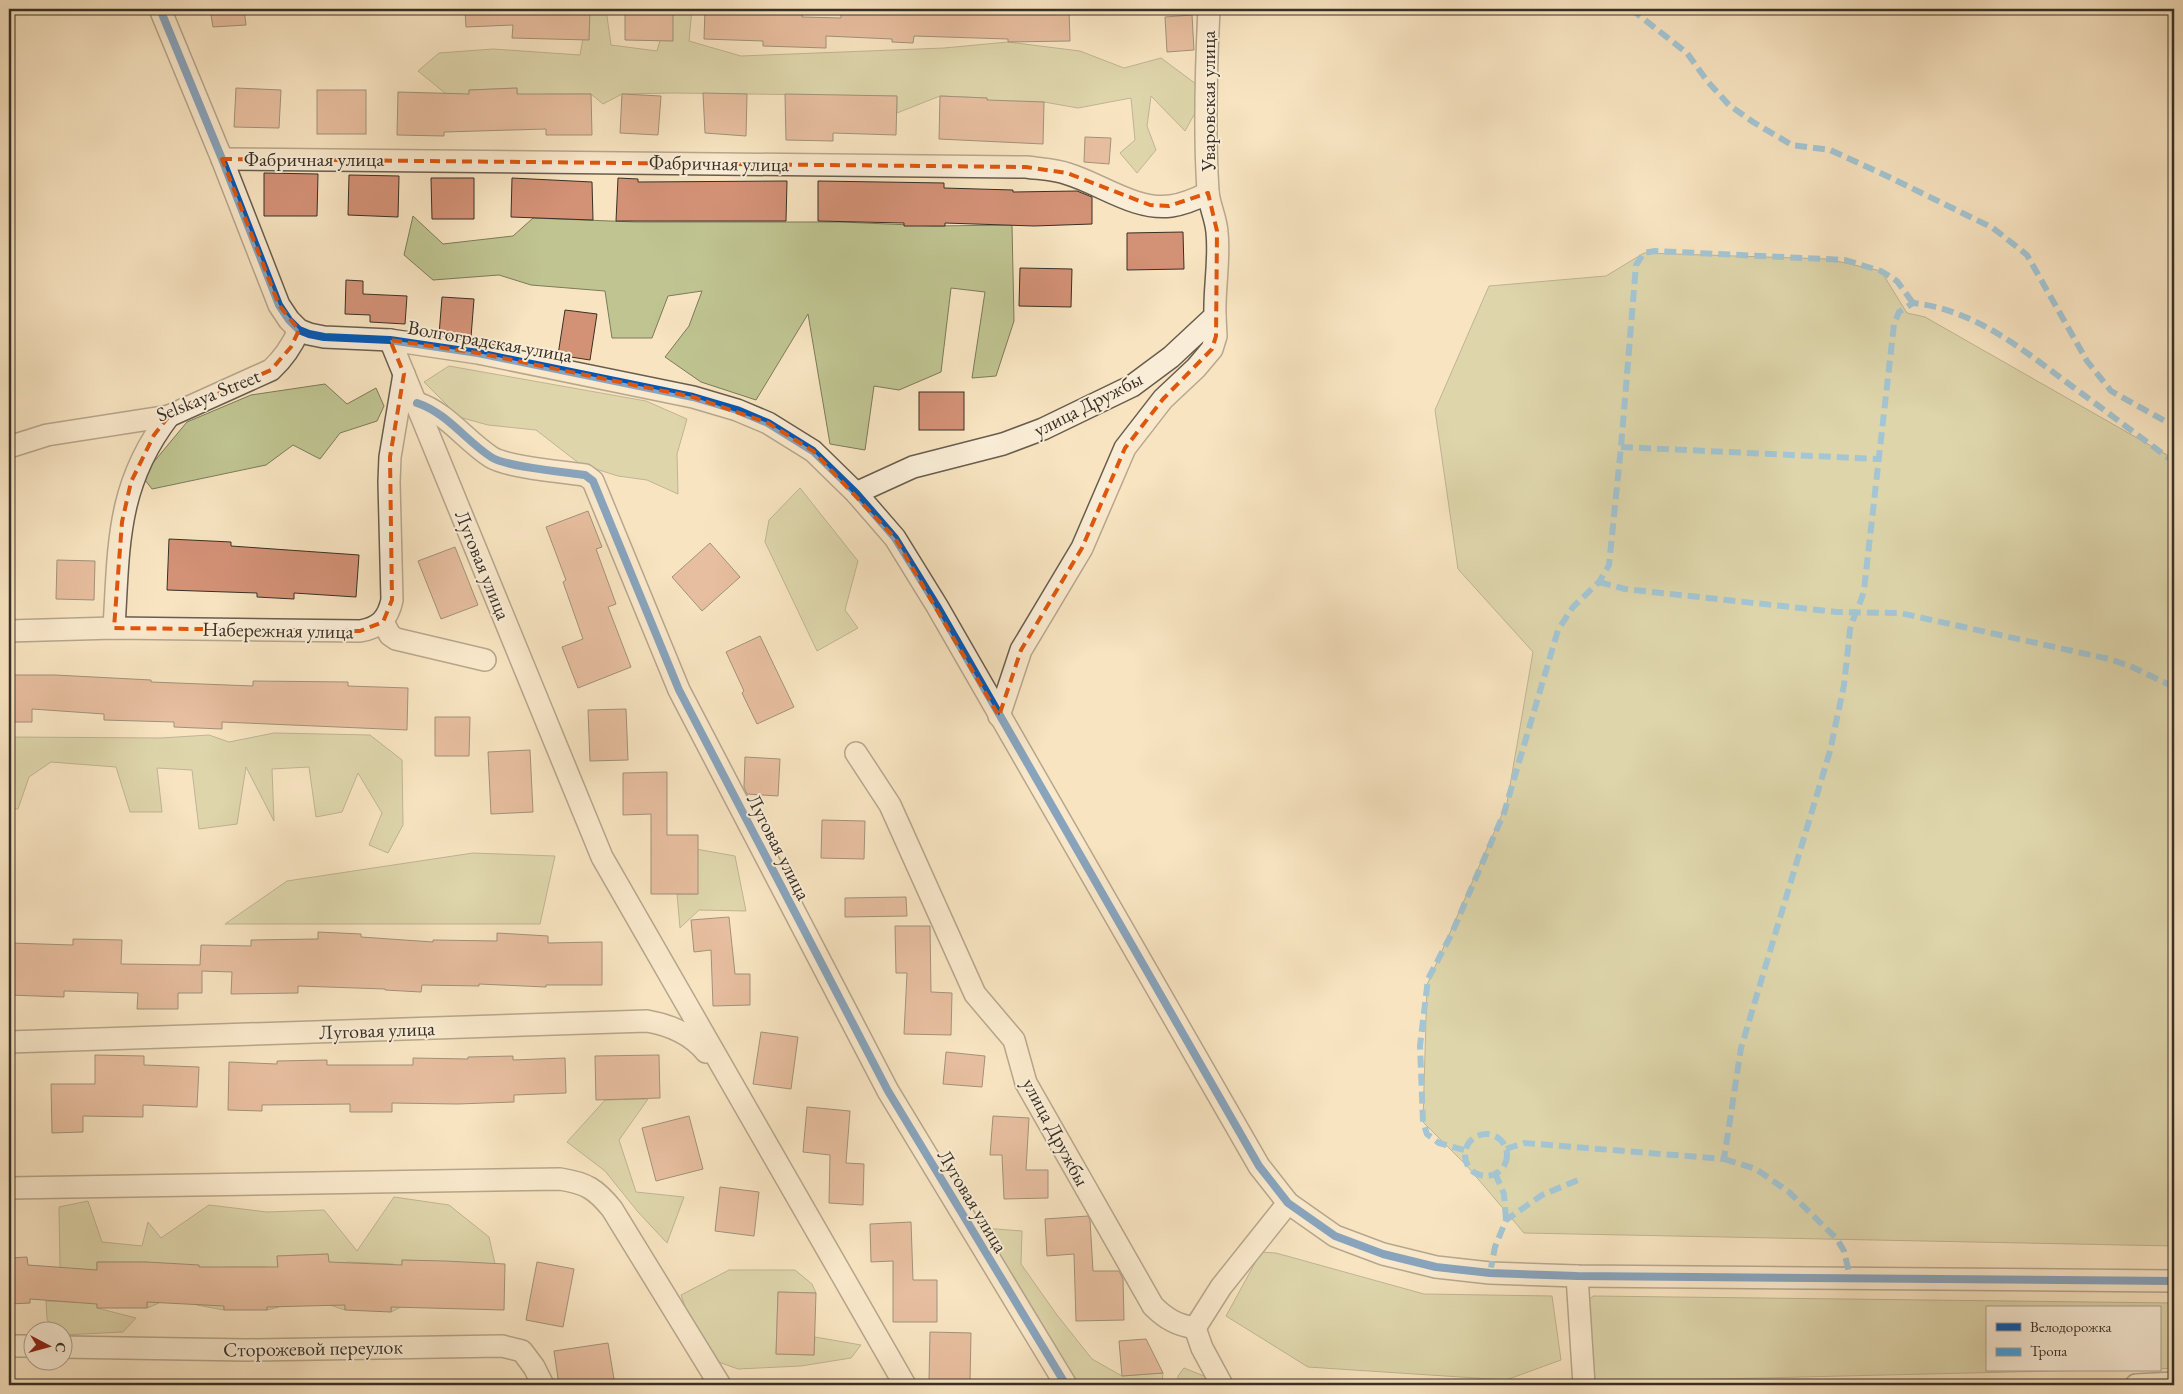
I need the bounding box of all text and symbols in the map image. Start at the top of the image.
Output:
street label: Уваровская улица [1195,31,1221,172]
street label: Фабричная улица [244,146,384,172]
street label: Фабричная улица [649,149,789,177]
street label: Волгоградская улица [406,314,574,368]
street label: Selskaya Street [152,362,264,428]
street label: улица Дружбы [1029,365,1147,443]
street label: Луговая улица [449,506,517,624]
street label: Набережная улица [202,616,354,644]
street label: Луговая улица [741,789,817,905]
street label: Луговая улица [319,1015,435,1045]
street label: улица Дружбы [1017,1073,1095,1191]
street label: Луговая улица [932,1145,1014,1257]
legend [1986,1306,2160,1372]
text: Велодорожка [2030,1317,2111,1336]
north arrow [22,1322,72,1372]
street label: Сторожевой переулок [223,1333,404,1363]
text: С [51,1341,70,1353]
text: Тропа [2030,1341,2067,1360]

